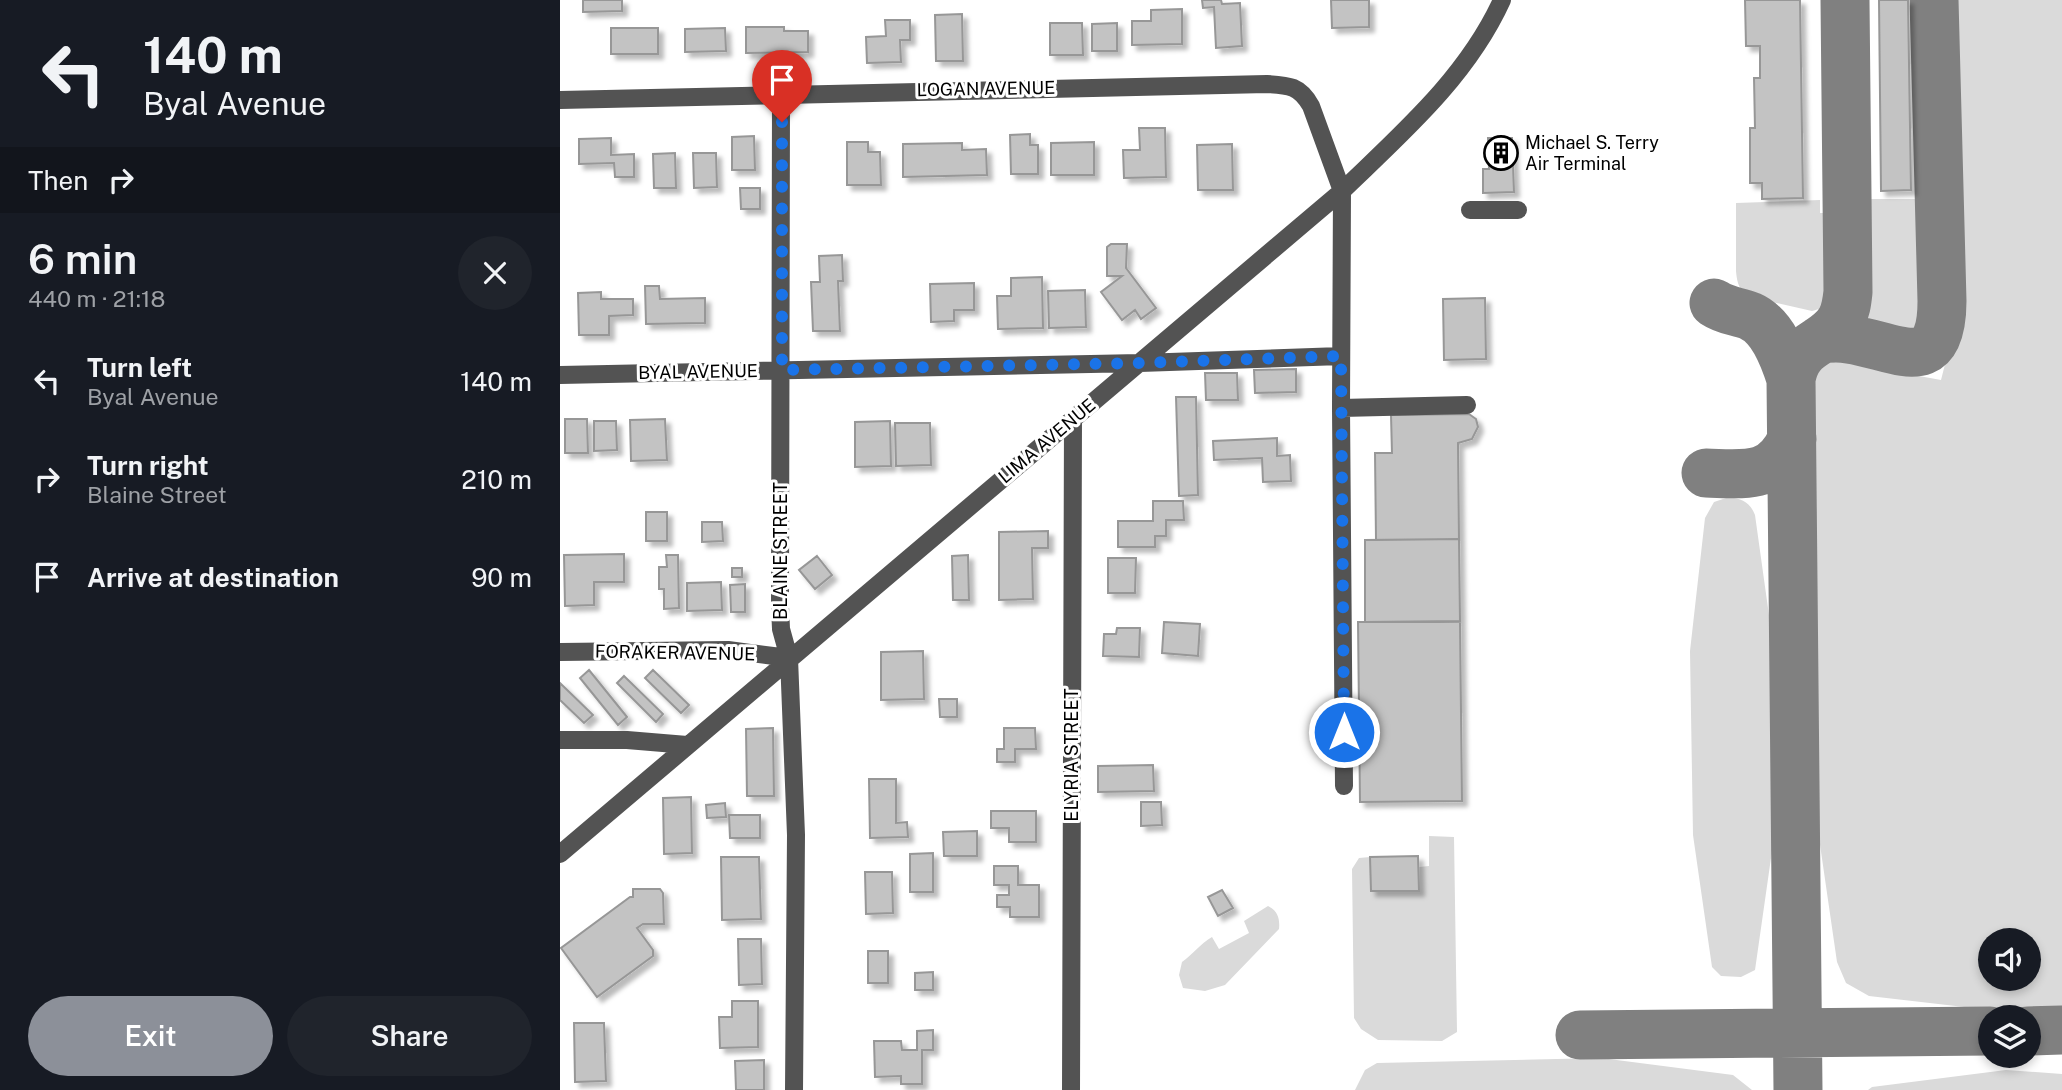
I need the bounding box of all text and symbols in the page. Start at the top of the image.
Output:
text: 140 m [143,26,283,84]
icon: left [28,28,119,119]
pin [752,50,812,122]
icon: arrive [763,61,801,99]
street label: LOGAN AVENUE [917,77,1055,100]
text: Byal Avenue [143,85,326,122]
place label: Michael S. Terry Air Terminal [1525,132,1659,174]
building icon: Michael S. Terry Air Terminal [1482,134,1520,172]
icon: right [102,161,140,199]
text: Then [28,165,88,196]
text: 6 min [28,234,137,283]
button: close [458,236,532,310]
text: 440 m · 21:18 [28,285,165,312]
text: Turn left [87,352,192,383]
street label: BYAL AVENUE [638,360,758,383]
icon: left [28,362,66,400]
text: 140 m [460,366,532,397]
text: Byal Avenue [87,383,219,410]
street label: LIMA AVENUE [994,394,1099,487]
text: Turn right [87,450,209,481]
icon: right [28,460,66,498]
text: 210 m [461,464,532,495]
text: Blaine Street [87,481,227,508]
street label: BLAINE STREET [770,482,791,620]
icon: arrive [28,558,66,596]
text: Arrive at destination [87,562,339,593]
text: 90 m [471,562,532,593]
street label: FORAKER AVENUE [595,641,755,664]
street label: ELYRIA STREET [1061,688,1082,822]
position arrow [1307,695,1381,769]
map controls [1978,928,2041,1068]
button: sound [1978,928,2041,991]
button: Exit [28,996,273,1076]
button: Share [287,996,532,1076]
button: layers [1978,1005,2041,1068]

